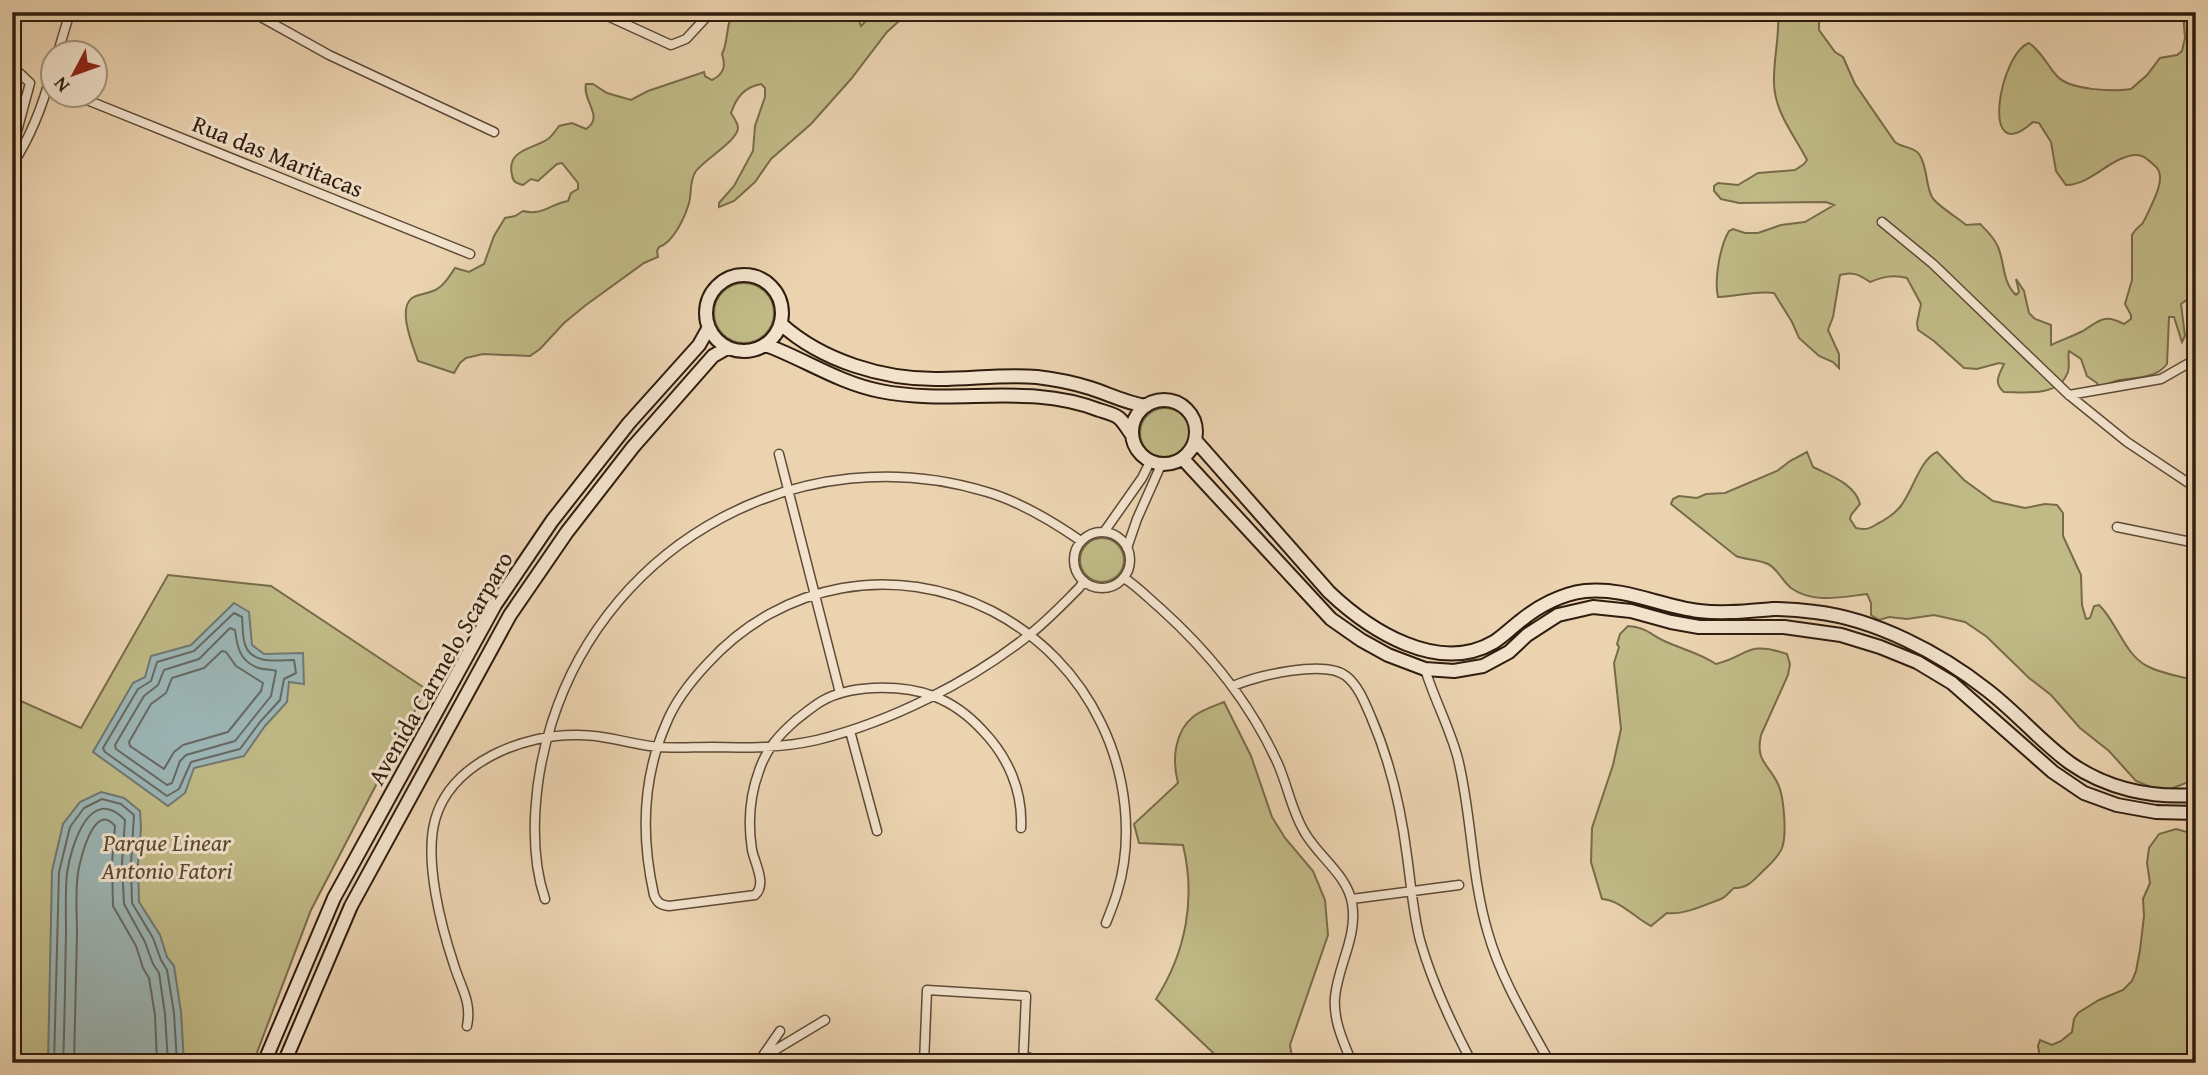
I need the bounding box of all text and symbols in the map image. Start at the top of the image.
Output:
north arrow [38,38,108,108]
text: N [46,71,76,99]
street label: Rua das Maritacas [187,106,369,206]
street label: Avenida Carmelo Scarparo [359,545,521,791]
park label: Parque Linear Antonio Fatori [101,825,232,888]

